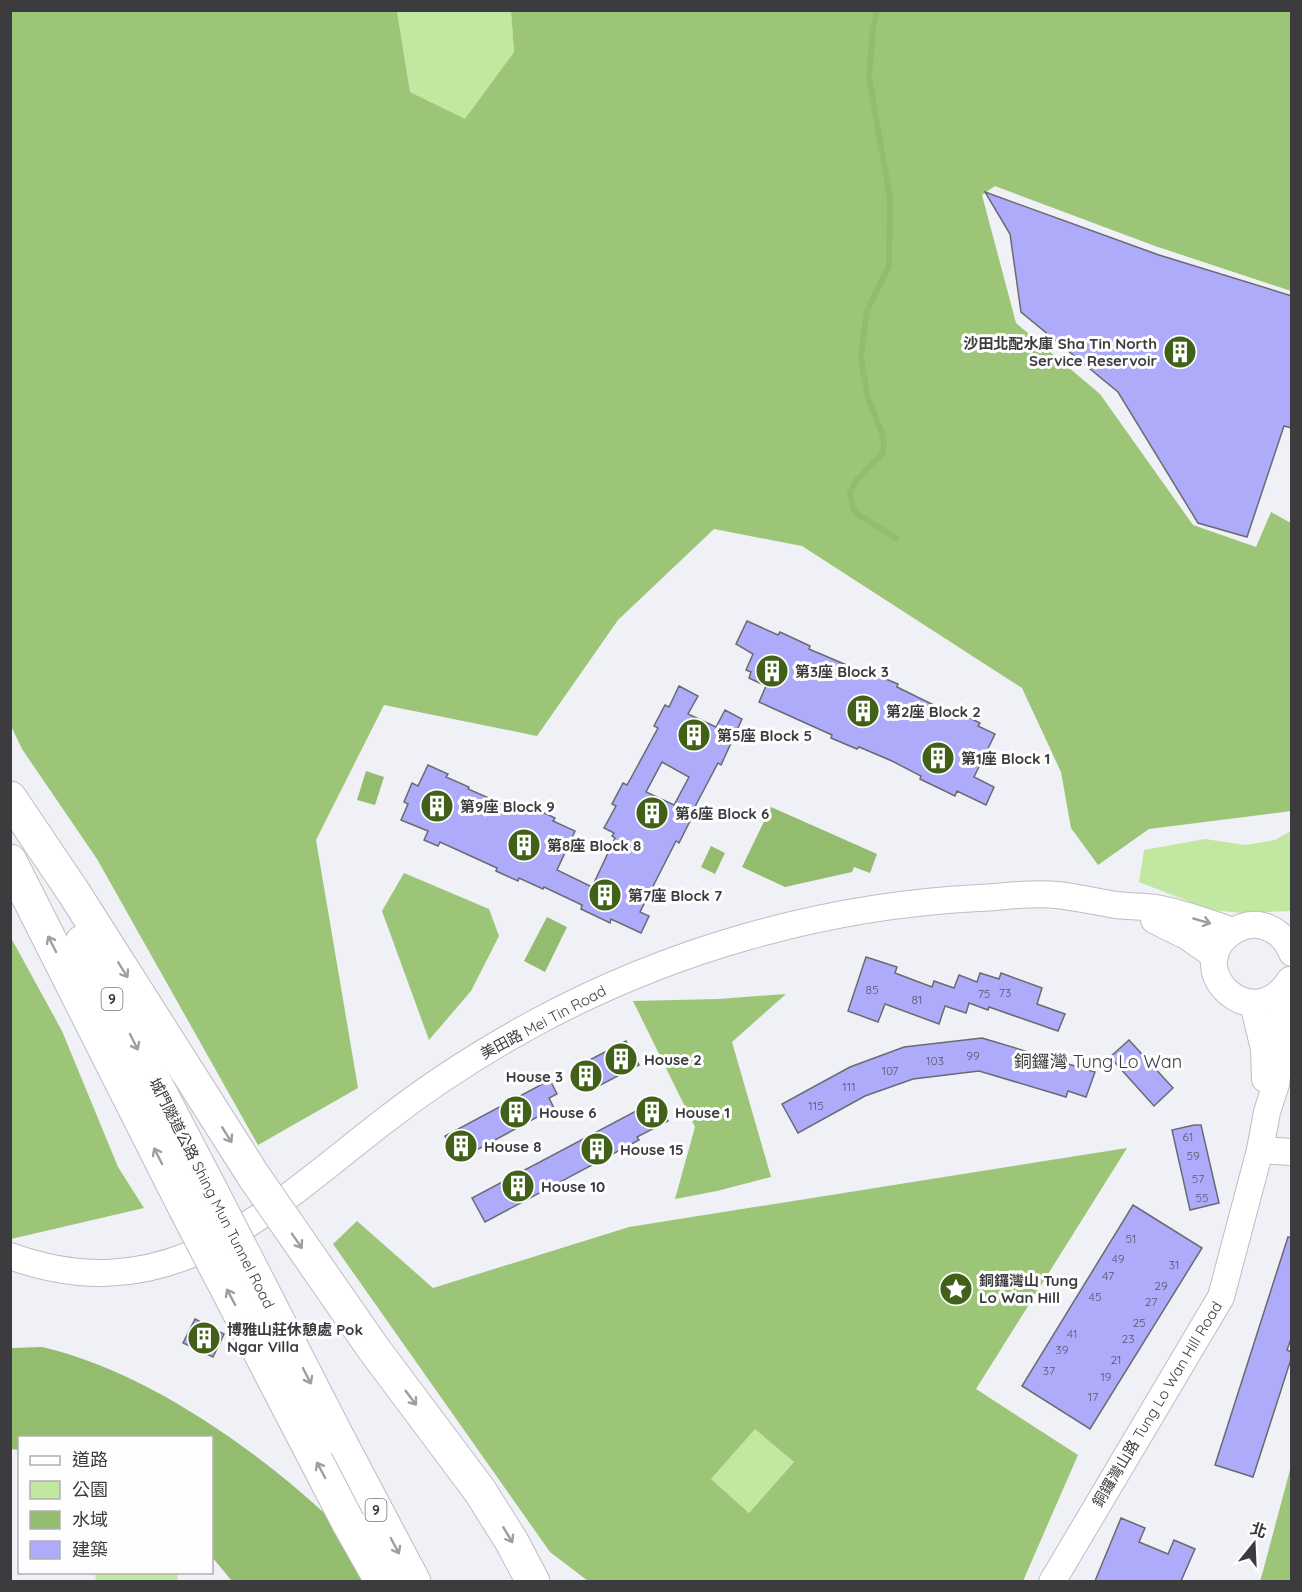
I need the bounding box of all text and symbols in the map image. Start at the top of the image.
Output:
place label: 沙田北配水庫 Sha Tin North Service Reservoir [964,334,1157,370]
building icon: 沙田北配水庫 Sha Tin North Service Reservoir [1162,334,1198,370]
building icon: 第3座 Block 3 [754,653,790,689]
place label: 第3座 Block 3 [795,662,889,681]
building icon: 第2座 Block 2 [845,693,881,729]
place label: 第2座 Block 2 [886,702,981,721]
building icon: 第5座 Block 5 [676,717,712,753]
place label: 第5座 Block 5 [717,726,812,745]
building icon: 第1座 Block 1 [920,740,956,776]
place label: 第1座 Block 1 [961,749,1050,768]
building icon: 第9座 Block 9 [419,788,455,824]
building icon: 第6座 Block 6 [634,795,670,831]
place label: 第9座 Block 9 [460,797,555,816]
place label: 第6座 Block 6 [675,804,769,823]
building icon: 第8座 Block 8 [506,827,542,863]
place label: 第8座 Block 8 [547,836,641,855]
building icon: 第7座 Block 7 [587,877,623,913]
place label: 第7座 Block 7 [628,886,722,905]
one-way arrow [1192,916,1211,927]
one-way arrow [46,936,58,954]
one-way arrow [117,961,129,978]
street label: 美田路 Mei Tin Road [477,981,609,1063]
house number: 85 [865,982,879,997]
house number: 73 [999,985,1011,1000]
house number: 75 [978,986,990,1001]
road number: 9 [102,988,122,1010]
house number: 81 [912,992,922,1007]
one-way arrow [129,1033,140,1051]
building icon: House 2 [603,1041,639,1077]
house number: 99 [966,1048,980,1063]
place label: House 2 [644,1050,702,1069]
district label: 銅鑼灣 Tung Lo Wan [1014,1050,1182,1073]
house number: 103 [926,1053,944,1068]
building icon: House 3 [568,1058,604,1094]
house number: 107 [881,1063,899,1078]
place label: House 3 [506,1067,563,1086]
street label: 城門隧道公路 Shing Mun Tunnel Road [145,1074,279,1312]
house number: 111 [842,1079,856,1094]
building icon: House 6 [498,1094,534,1130]
building icon: House 1 [634,1094,670,1130]
house number: 115 [808,1098,824,1113]
place label: House 6 [539,1103,597,1122]
place label: House 1 [675,1103,730,1122]
one-way arrow [222,1126,234,1143]
building icon: House 8 [443,1128,479,1164]
house number: 61 [1183,1129,1193,1144]
building icon: House 15 [579,1131,615,1167]
place label: House 8 [484,1137,541,1156]
place label: House 15 [620,1140,684,1159]
one-way arrow [152,1148,164,1166]
house number: 59 [1186,1148,1200,1163]
building icon: House 10 [500,1168,536,1204]
house number: 57 [1192,1171,1204,1186]
place label: House 10 [541,1177,605,1196]
house number: 55 [1195,1190,1209,1205]
house number: 51 [1126,1231,1136,1246]
one-way arrow [291,1232,303,1248]
house number: 49 [1112,1251,1125,1266]
house number: 31 [1169,1257,1179,1272]
house number: 47 [1102,1268,1114,1283]
place icon: 銅鑼灣山 Tung Lo Wan Hill [938,1271,974,1307]
place label: 銅鑼灣山 Tung Lo Wan Hill [979,1271,1078,1307]
house number: 29 [1154,1278,1168,1293]
one-way arrow [225,1289,237,1306]
house number: 45 [1089,1289,1101,1304]
house number: 27 [1145,1294,1157,1309]
street label: 銅鑼灣山路 Tung Lo Wan Hill Road [1088,1298,1226,1510]
house number: 25 [1132,1315,1146,1330]
building icon: 博雅山莊休憩處 Pok Ngar Villa [186,1320,222,1356]
place label: 博雅山莊休憩處 Pok Ngar Villa [227,1320,363,1356]
house number: 41 [1067,1326,1077,1341]
house number: 23 [1122,1331,1134,1346]
house number: 39 [1056,1342,1069,1357]
house number: 21 [1110,1352,1122,1367]
house number: 37 [1043,1363,1055,1378]
one-way arrow [301,1367,313,1385]
house number: 19 [1100,1369,1112,1384]
house number: 17 [1088,1389,1098,1404]
one-way arrow [405,1390,418,1406]
legend [18,1436,213,1574]
text: 道路 [72,1448,108,1471]
one-way arrow [315,1462,327,1479]
text: 公園 [72,1478,108,1501]
road number: 9 [366,1499,386,1521]
text: 水域 [72,1508,108,1531]
north arrow [1224,1514,1284,1574]
text: 北 [1248,1518,1269,1542]
one-way arrow [502,1526,514,1543]
one-way arrow [390,1536,401,1554]
text: 建築 [72,1538,108,1561]

